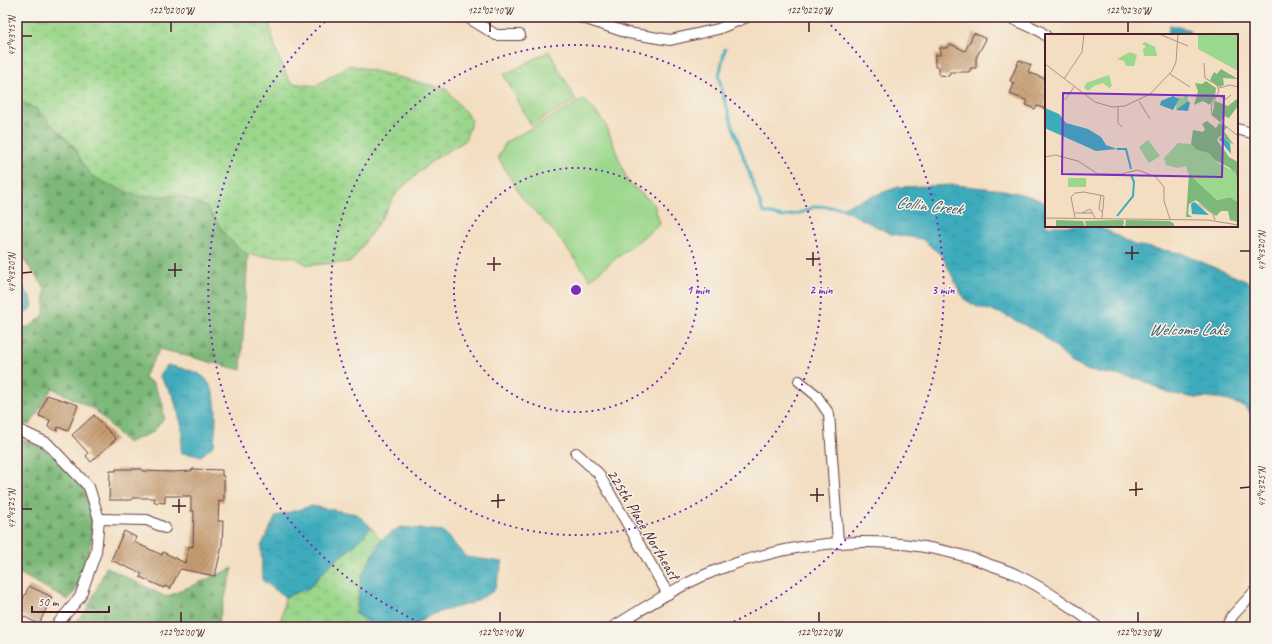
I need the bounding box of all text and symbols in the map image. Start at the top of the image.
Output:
text: 122°02'00"W [148,4,195,17]
text: 122°02'10"W [467,4,514,17]
text: 122°02'20"W [786,4,833,17]
text: 122°02'30"W [1105,4,1152,17]
text: 47°43'15"N [5,14,18,56]
inset map [1045,34,1238,227]
water label: Collin Creek [895,192,966,220]
text: 47°43'20"N [1255,229,1268,271]
text: 47°43'20"N [5,251,18,293]
text: 1 min [687,282,710,298]
text: 2 min [810,282,833,298]
text: 3 min [932,282,955,298]
centre of rings [569,283,583,297]
water label: Welcome Lake [1149,319,1230,340]
text: 47°43'25"N [1255,465,1268,507]
street label: 225th Place Northeast [602,466,685,586]
text: 47°43'25"N [5,487,18,529]
scale bar [32,588,109,614]
text: 50 m [38,594,60,610]
text: 122°02'00"W [158,626,205,639]
text: 122°02'10"W [477,626,524,639]
text: 122°02'20"W [796,626,843,639]
text: 122°02'30"W [1115,626,1162,639]

